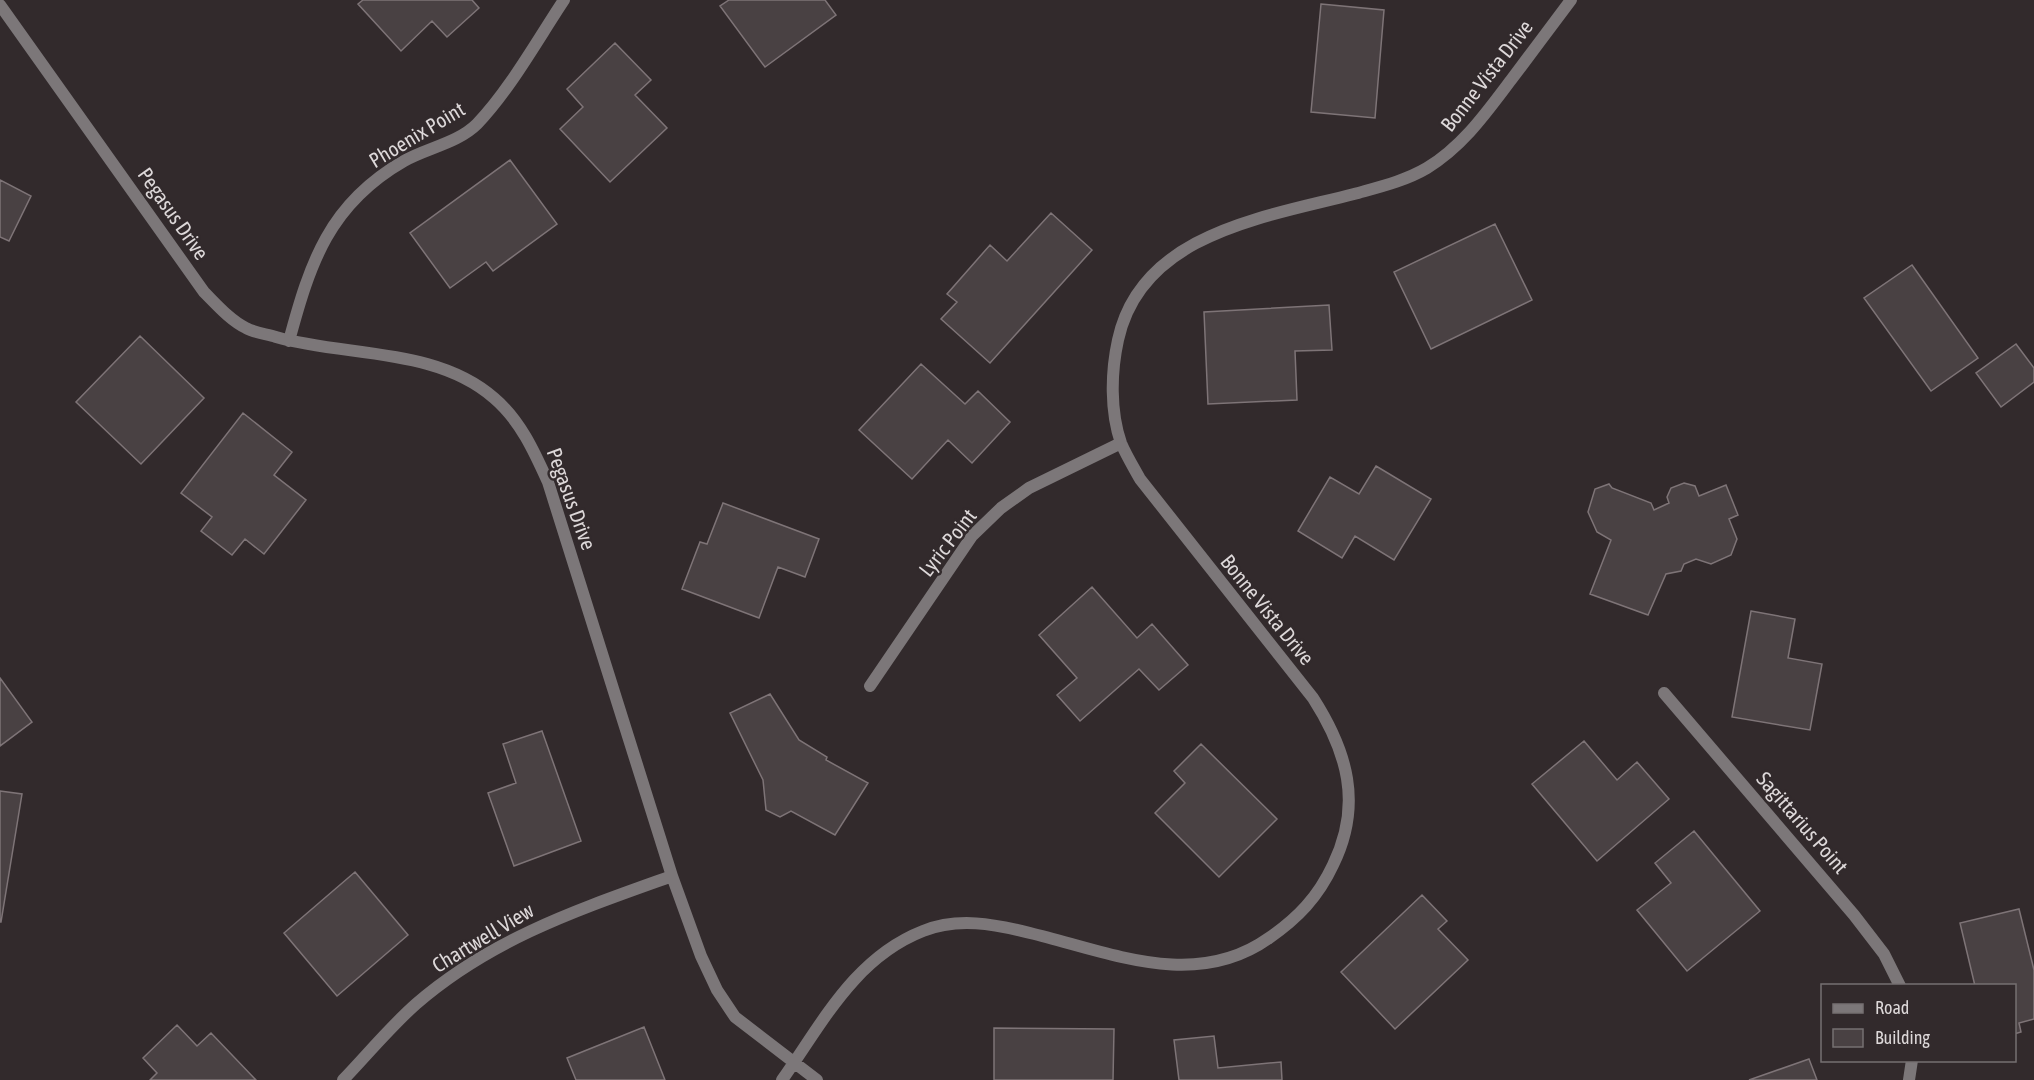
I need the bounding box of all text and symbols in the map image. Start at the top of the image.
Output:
street label: Bonne Vista Drive [1435,15,1537,136]
street label: Phoenix Point [364,96,469,172]
street label: Pegasus Drive [133,163,214,264]
street label: Pegasus Drive [542,444,601,553]
street label: Lyric Point [913,504,981,581]
street label: Bonne Vista Drive [1216,550,1319,669]
street label: Sagittarius Point [1752,767,1853,878]
street label: Chartwell View [427,897,538,977]
legend [1821,984,2016,1062]
text: Road [1875,997,1909,1018]
text: Building [1875,1027,1930,1048]

